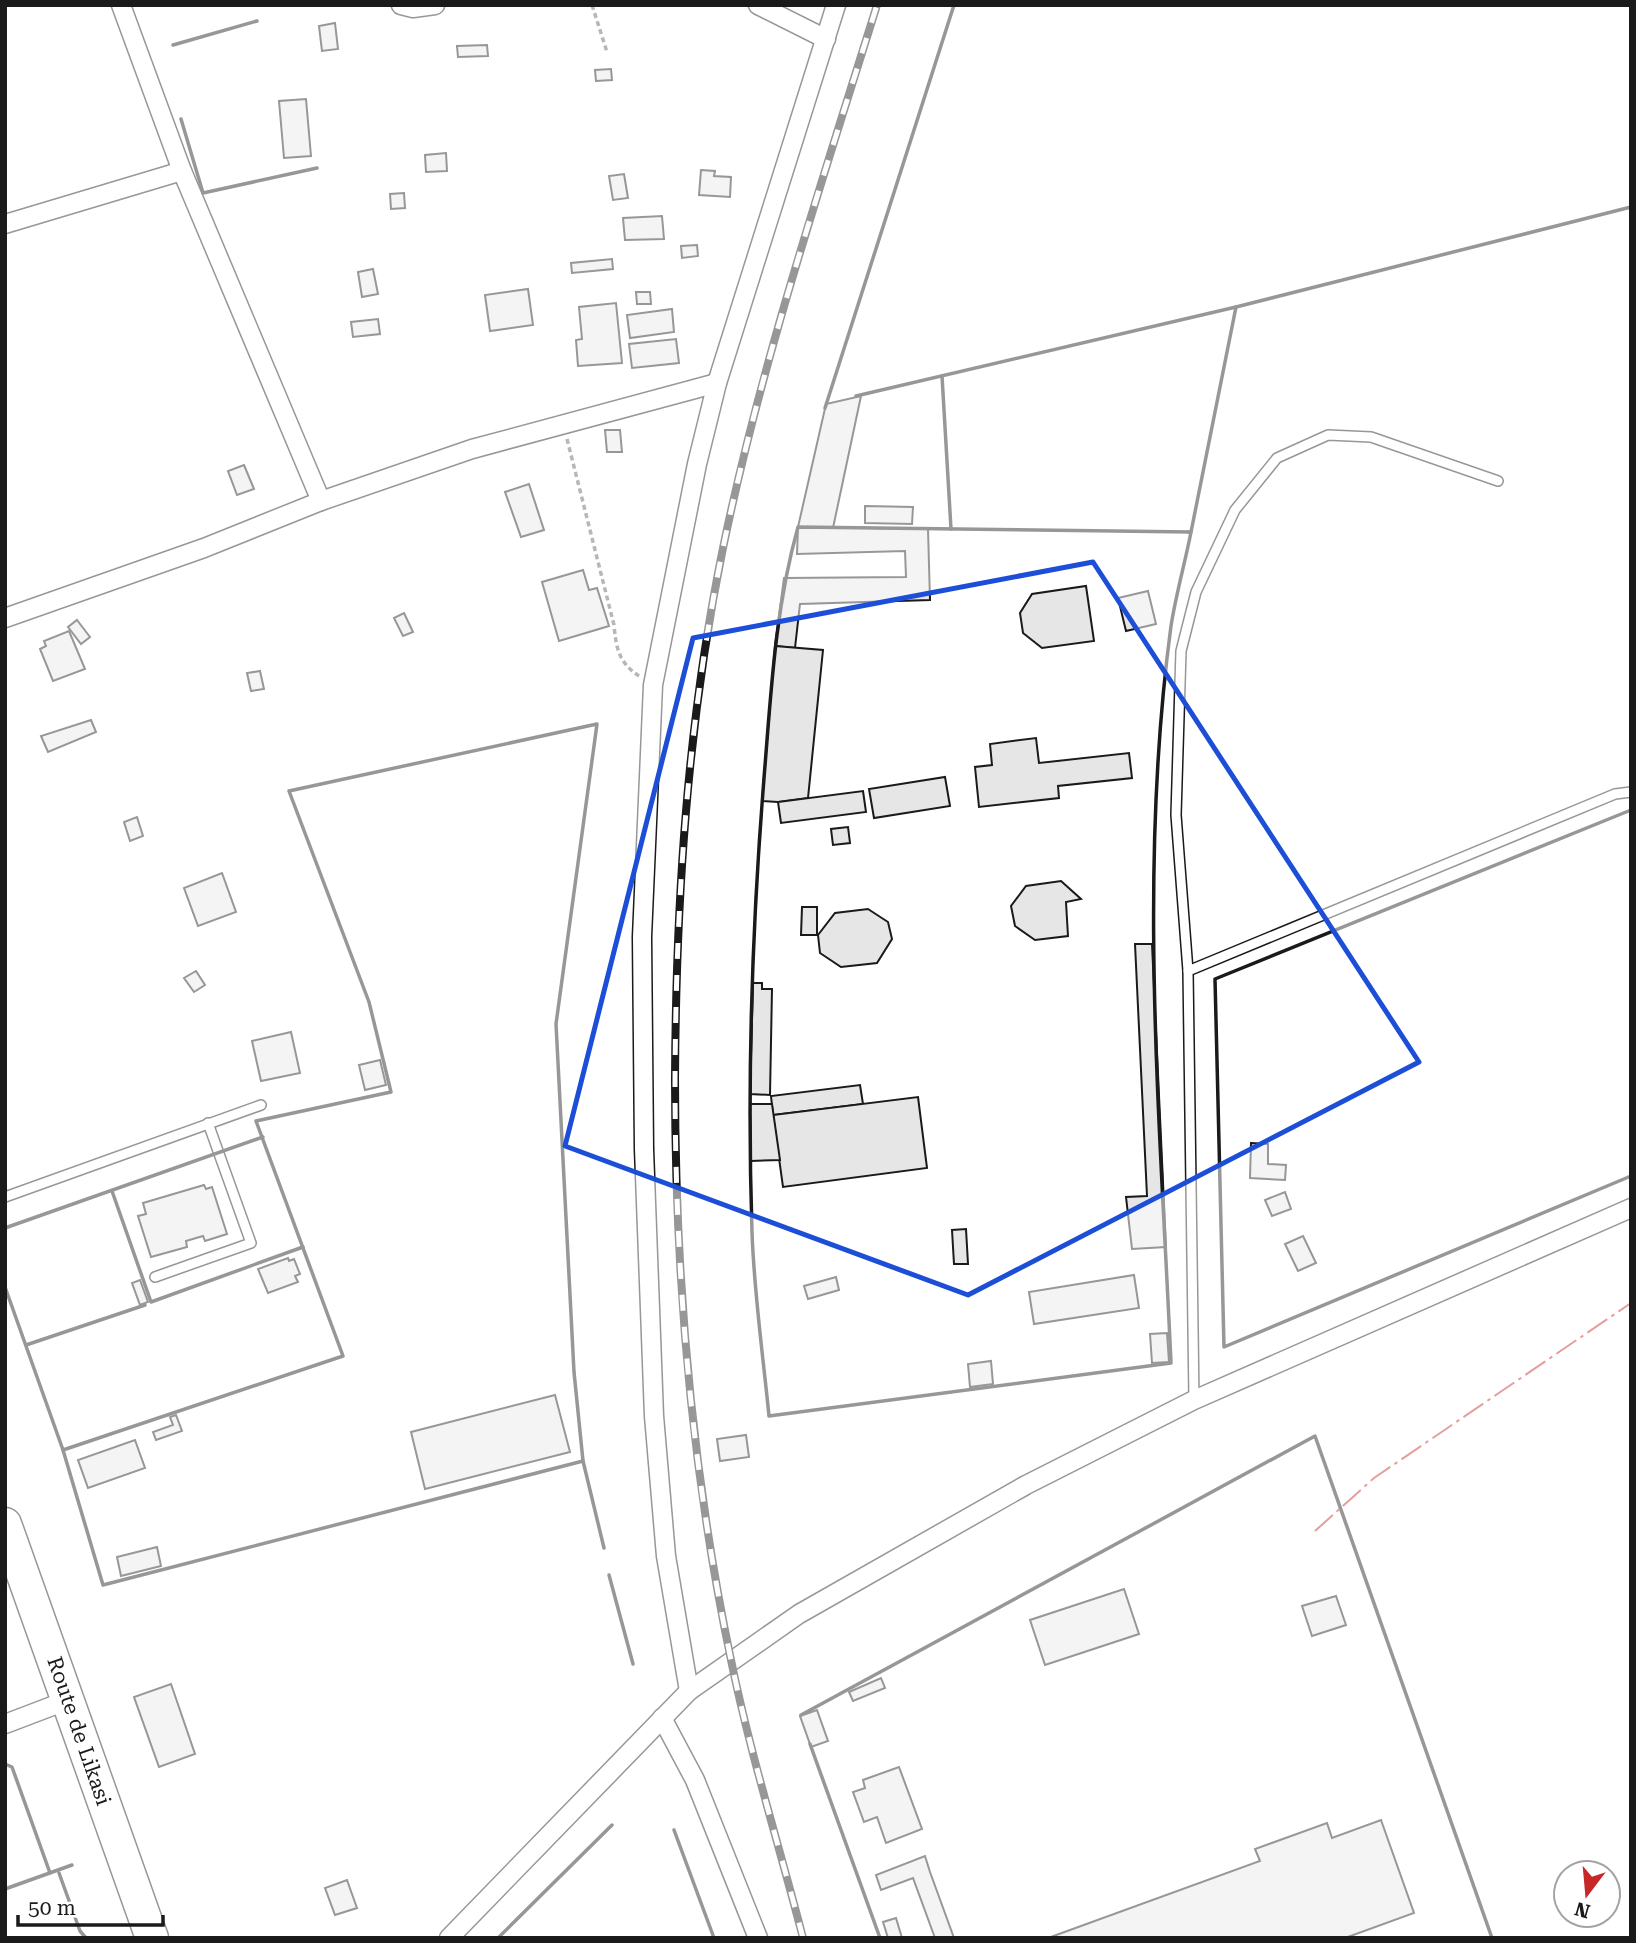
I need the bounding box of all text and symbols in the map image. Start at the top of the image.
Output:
street label: Route de Likasi [42,1654,116,1809]
north arrow [1552,1859,1622,1929]
scale bar [18,1884,163,1928]
text: 50 m [28,1896,76,1920]
text: N [1572,1897,1593,1923]

